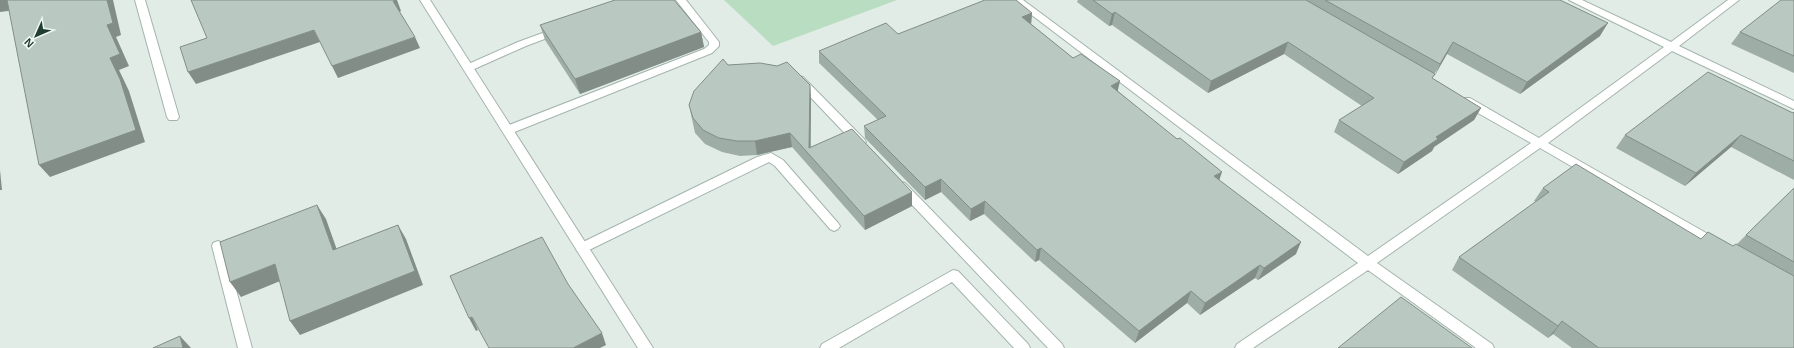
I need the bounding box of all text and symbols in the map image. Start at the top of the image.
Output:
north arrow [16,16,56,56]
text: N [22,36,36,50]

